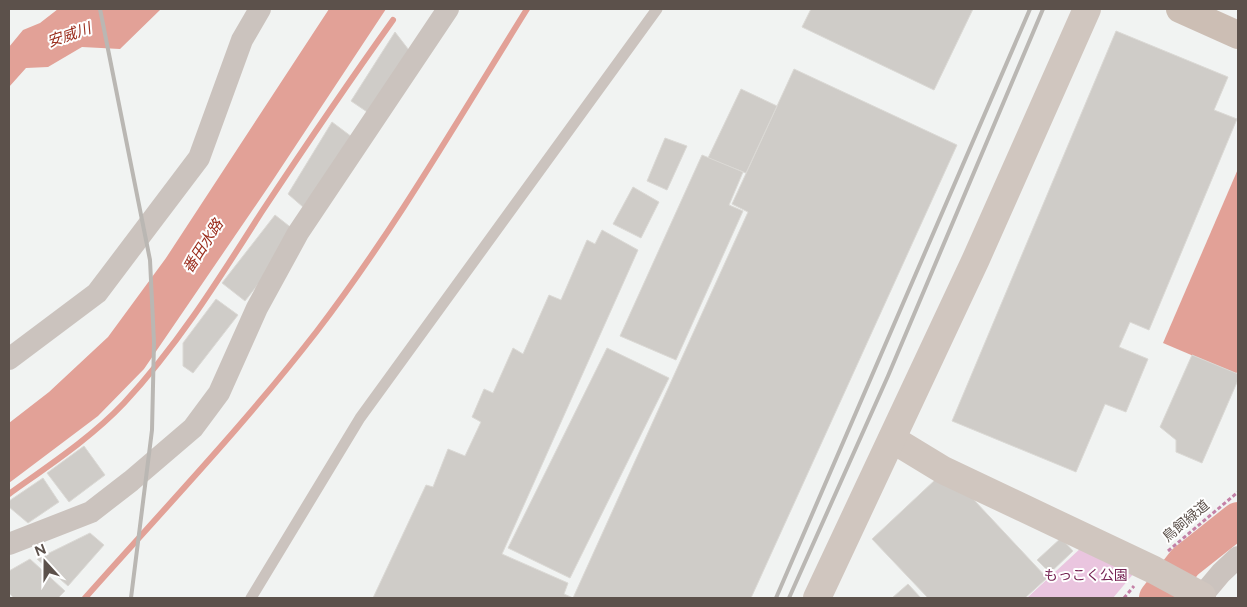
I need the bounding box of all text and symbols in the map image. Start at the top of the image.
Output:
water label: 安威川 [45,19,95,51]
water label: 番田水路 [179,214,228,276]
street label: 鳥飼緑道 [1159,496,1213,546]
north arrow [20,537,70,587]
text: N [32,540,49,560]
park label: もっこく公園 [1044,567,1128,584]

